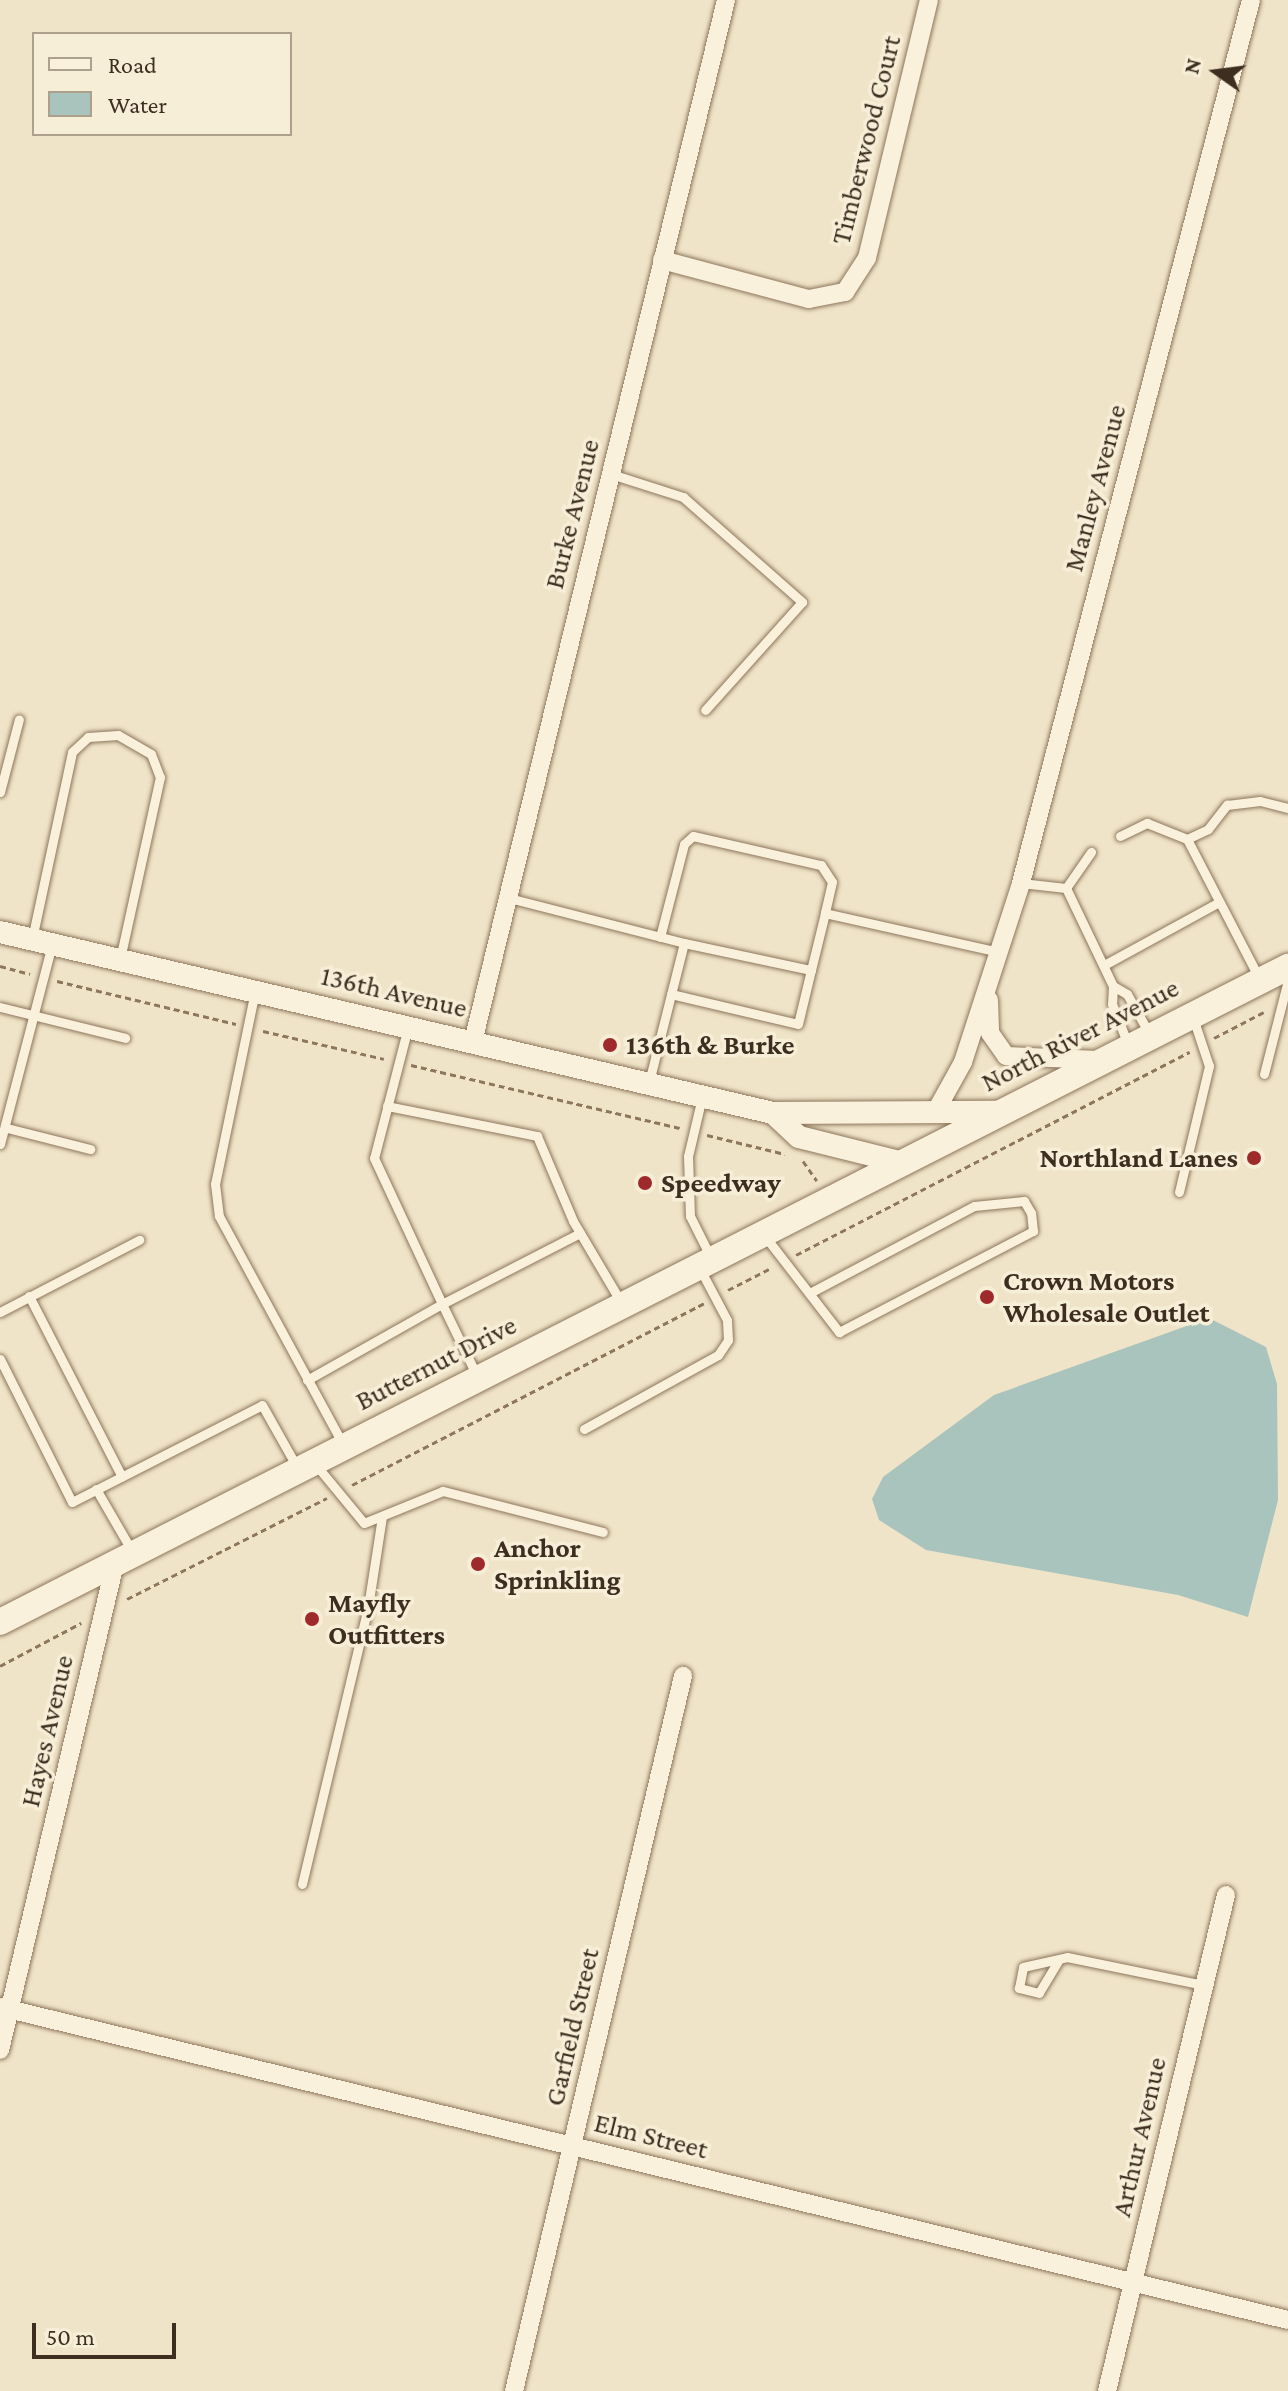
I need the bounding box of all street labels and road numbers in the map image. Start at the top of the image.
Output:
street label: Timberwood Court [824,32,908,248]
street label: Manley Avenue [1057,401,1133,575]
street label: Burke Avenue [537,436,607,592]
street label: 136th Avenue [318,959,470,1025]
street label: North River Avenue [976,971,1184,1099]
street label: Butternut Drive [350,1308,522,1418]
street label: Hayes Avenue [13,1652,81,1810]
street label: Garfield Street [538,1945,606,2109]
street label: Arthur Avenue [1104,2054,1174,2220]
street label: Elm Street [591,2106,711,2166]

